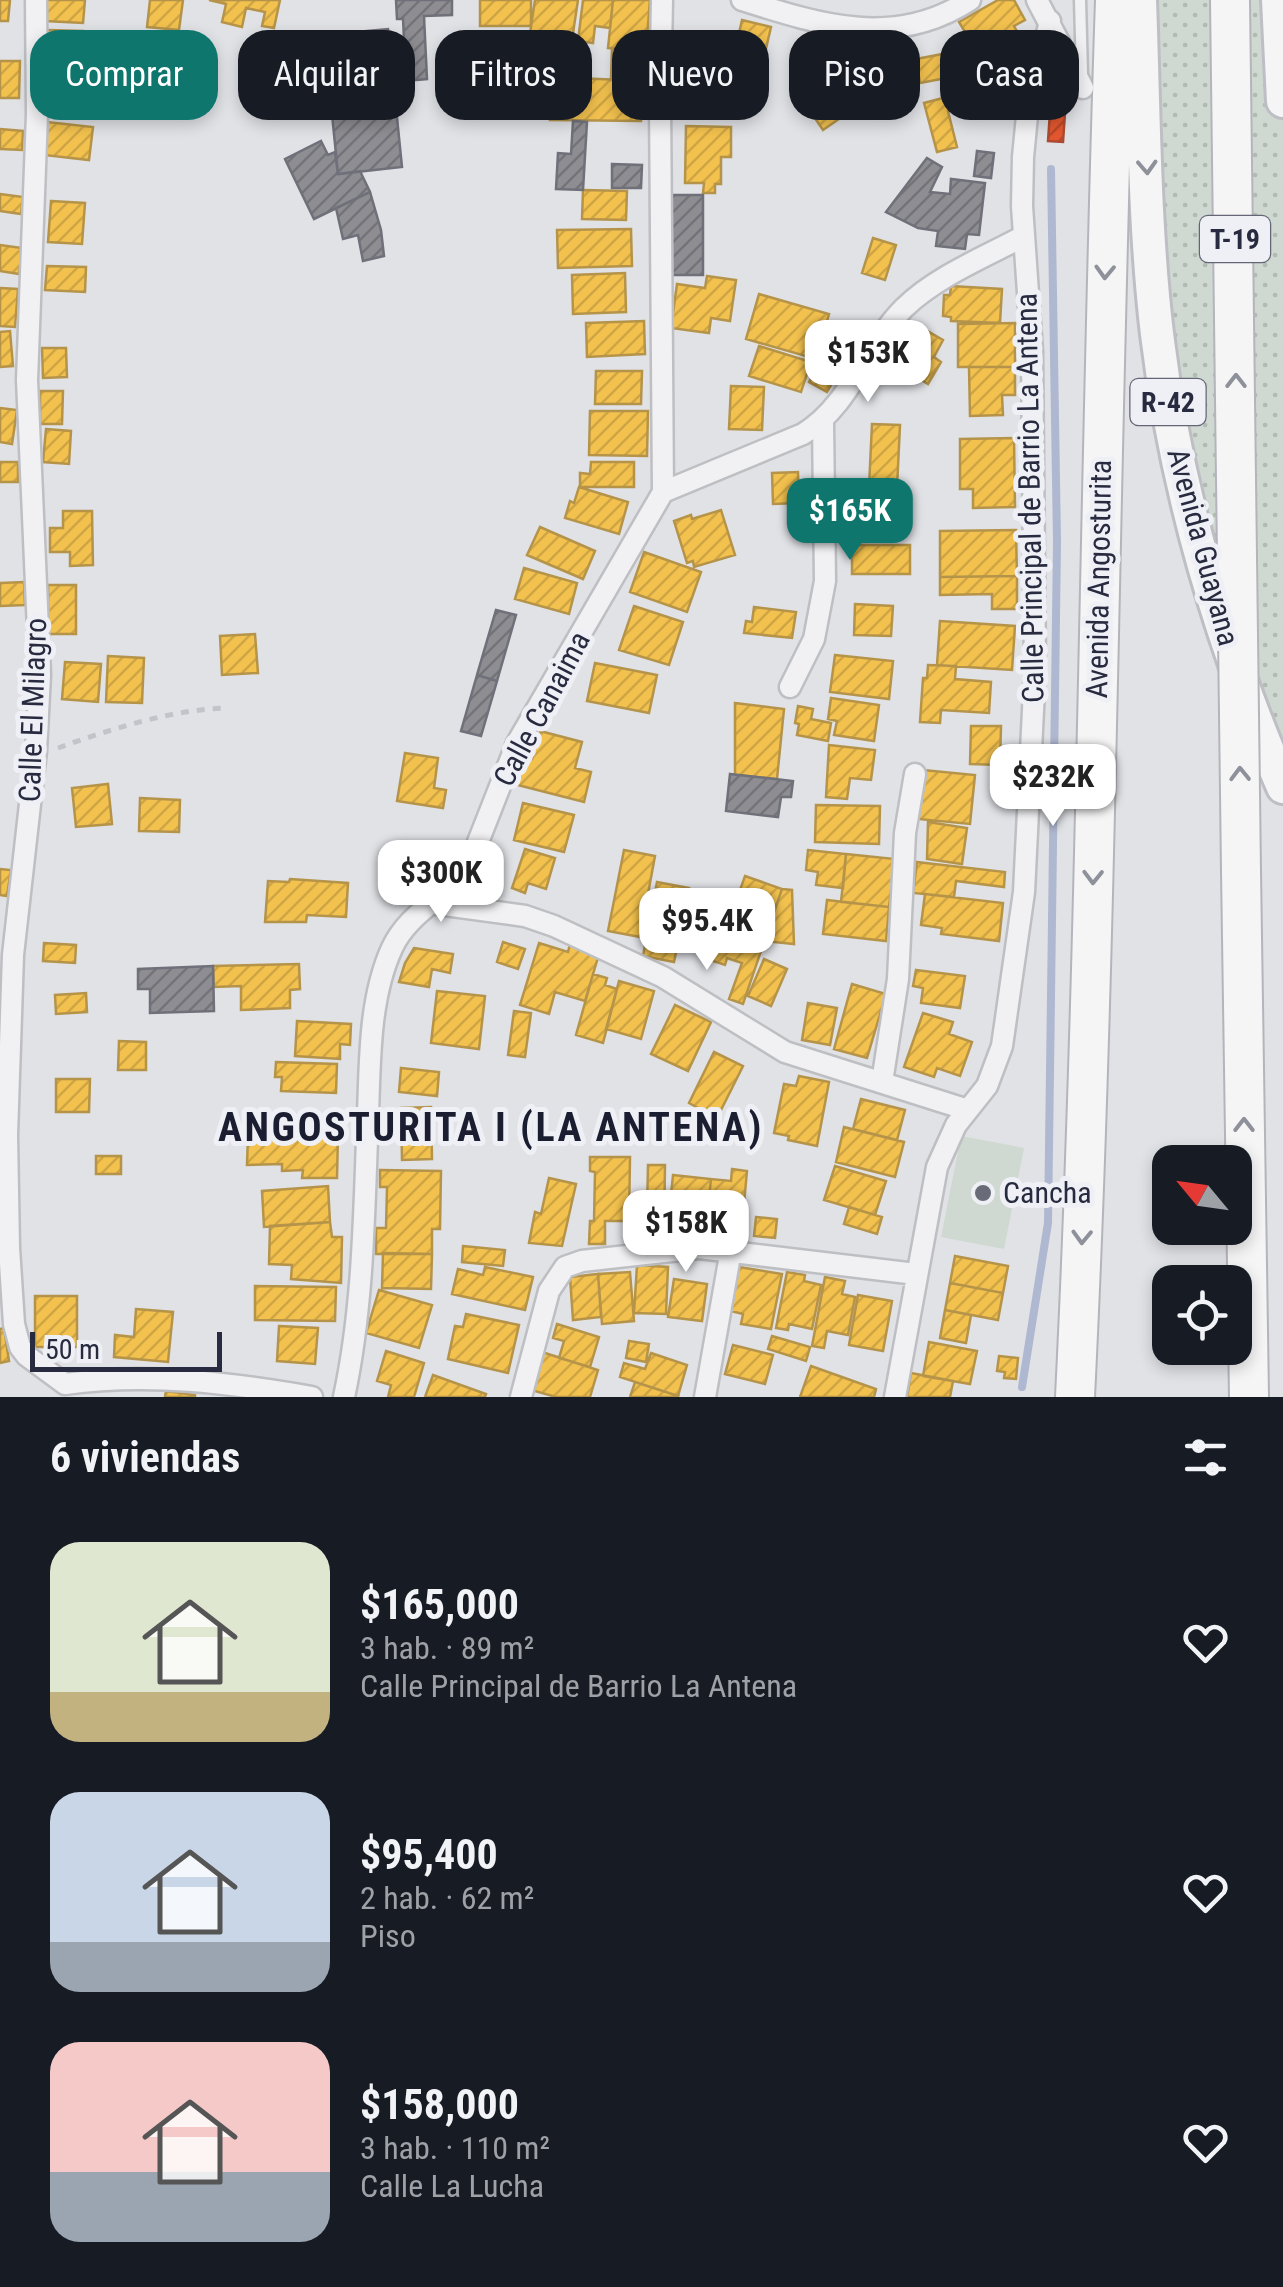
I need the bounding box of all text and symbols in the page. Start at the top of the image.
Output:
chip: Comprar [30,30,218,120]
chip: Alquilar [238,30,415,120]
chip: Filtros [435,30,592,120]
chip: Nuevo [612,30,769,120]
chip: Piso [789,30,920,120]
chip: Casa [940,30,1079,120]
one-way arrow [1136,160,1157,176]
road number: T-19 [1200,216,1270,262]
one-way arrow [1095,265,1116,281]
street label: Calle Principal de Barrio La Antena [1008,293,1051,703]
pin: $153K [798,320,938,405]
text: $153K [827,333,909,371]
one-way arrow [1225,373,1247,388]
road number: R-42 [1130,379,1206,425]
street label: Avenida Guayana [1160,444,1247,649]
street label: Avenida Angosturita [1079,459,1118,699]
pin: $165K [780,478,920,563]
text: $165K [809,491,891,529]
street label: Calle El Milagro [12,617,53,803]
street label: Calle Canaima [486,625,597,792]
pin: $232K [983,744,1123,829]
text: $232K [1012,757,1094,795]
one-way arrow [1229,766,1251,782]
pin: $300K [371,840,511,925]
text: $300K [400,853,482,891]
one-way arrow [1082,870,1103,886]
pin: $95.4K [626,888,788,973]
text: $95.4K [661,901,753,939]
district label: ANGOSTURITA I (LA ANTENA) [218,1104,764,1151]
one-way arrow [1233,1116,1255,1132]
north arrow [1152,1145,1252,1245]
map controls [1152,1145,1252,1365]
place label: Cancha [1003,1175,1092,1210]
marker: Cancha [972,1182,994,1204]
pin: $158K [616,1190,756,1275]
text: $158K [645,1203,727,1241]
one-way arrow [1072,1230,1093,1246]
button: locate [1152,1265,1252,1365]
scale bar [30,1327,222,1372]
text: 50 m [45,1333,100,1366]
icon: filters [1178,1430,1233,1485]
text: 6 viviendas [50,1433,240,1482]
text: $165,000 [360,1580,519,1629]
icon: home [130,1582,250,1702]
icon: heart [1178,1615,1233,1670]
text: 3 hab. · 89 m² [360,1629,534,1667]
text: Calle Principal de Barrio La Antena [360,1667,797,1705]
text: $95,400 [360,1830,498,1879]
icon: home [130,1832,250,1952]
icon: heart [1178,1865,1233,1920]
text: 2 hab. · 62 m² [360,1879,534,1917]
text: Piso [360,1917,416,1955]
text: $158,000 [360,2080,519,2129]
icon: home [130,2082,250,2202]
icon: heart [1178,2115,1233,2170]
text: 3 hab. · 110 m² [360,2129,550,2167]
text: Calle La Lucha [360,2167,544,2205]

